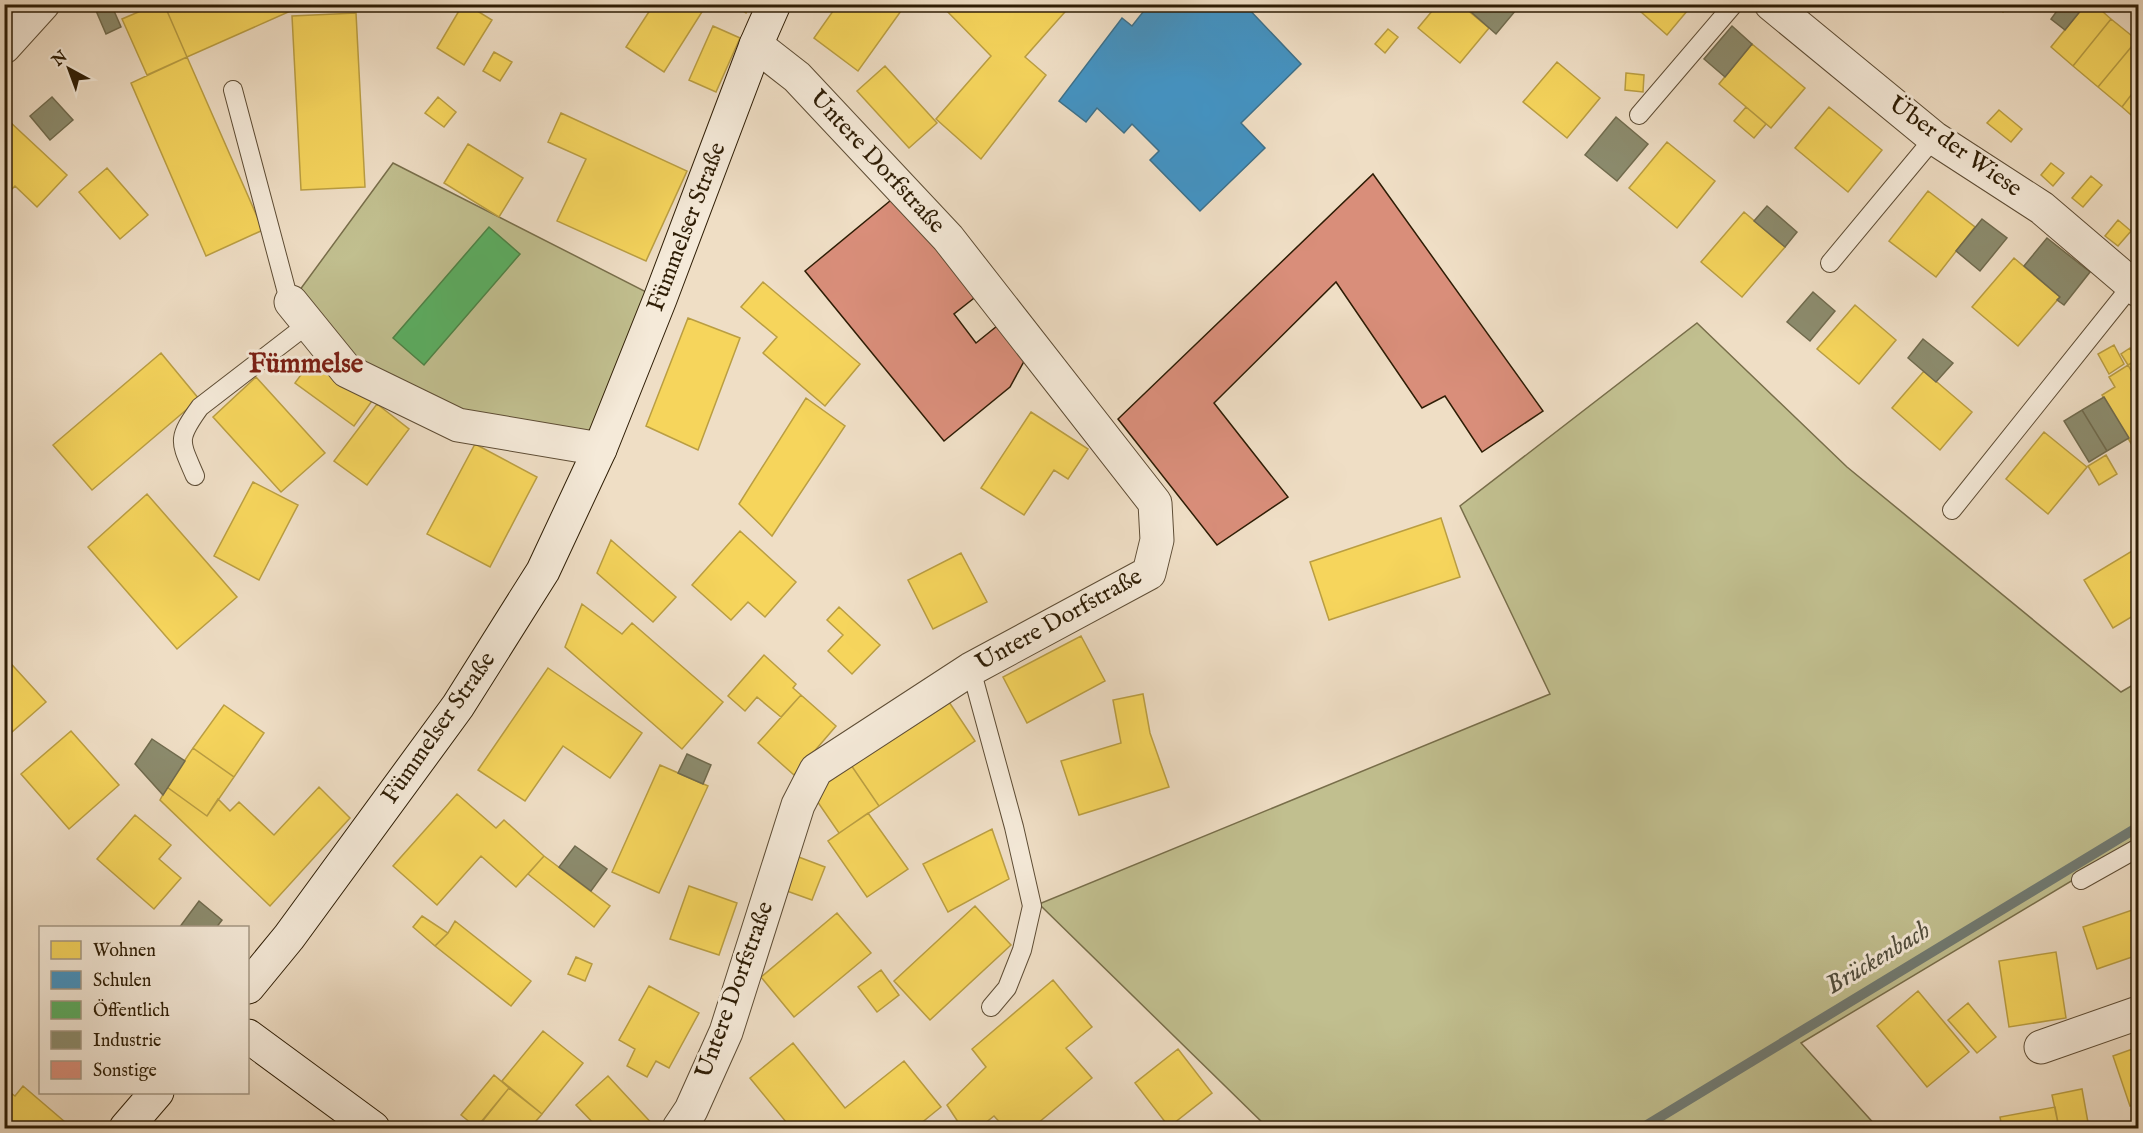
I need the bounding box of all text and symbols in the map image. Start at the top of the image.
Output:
north arrow [39,39,99,99]
text: N [48,47,72,72]
street label: Untere Dorfstraße [802,84,952,240]
street label: Über der Wiese [1882,89,2028,205]
street label: Fümmelser Straße [641,138,733,316]
district label: Fümmelse [249,348,364,382]
street label: Untere Dorfstraße [970,561,1148,679]
street label: Fümmelser Straße [375,646,503,810]
street label: Untere Dorfstraße [689,897,781,1083]
water label: Brückenbach [1820,914,1936,1002]
legend [39,926,249,1094]
text: Wohnen [93,940,156,963]
text: Schulen [93,970,152,993]
text: Öffentlich [93,999,170,1023]
text: Industrie [93,1030,161,1053]
text: Sonstige [93,1060,157,1083]

